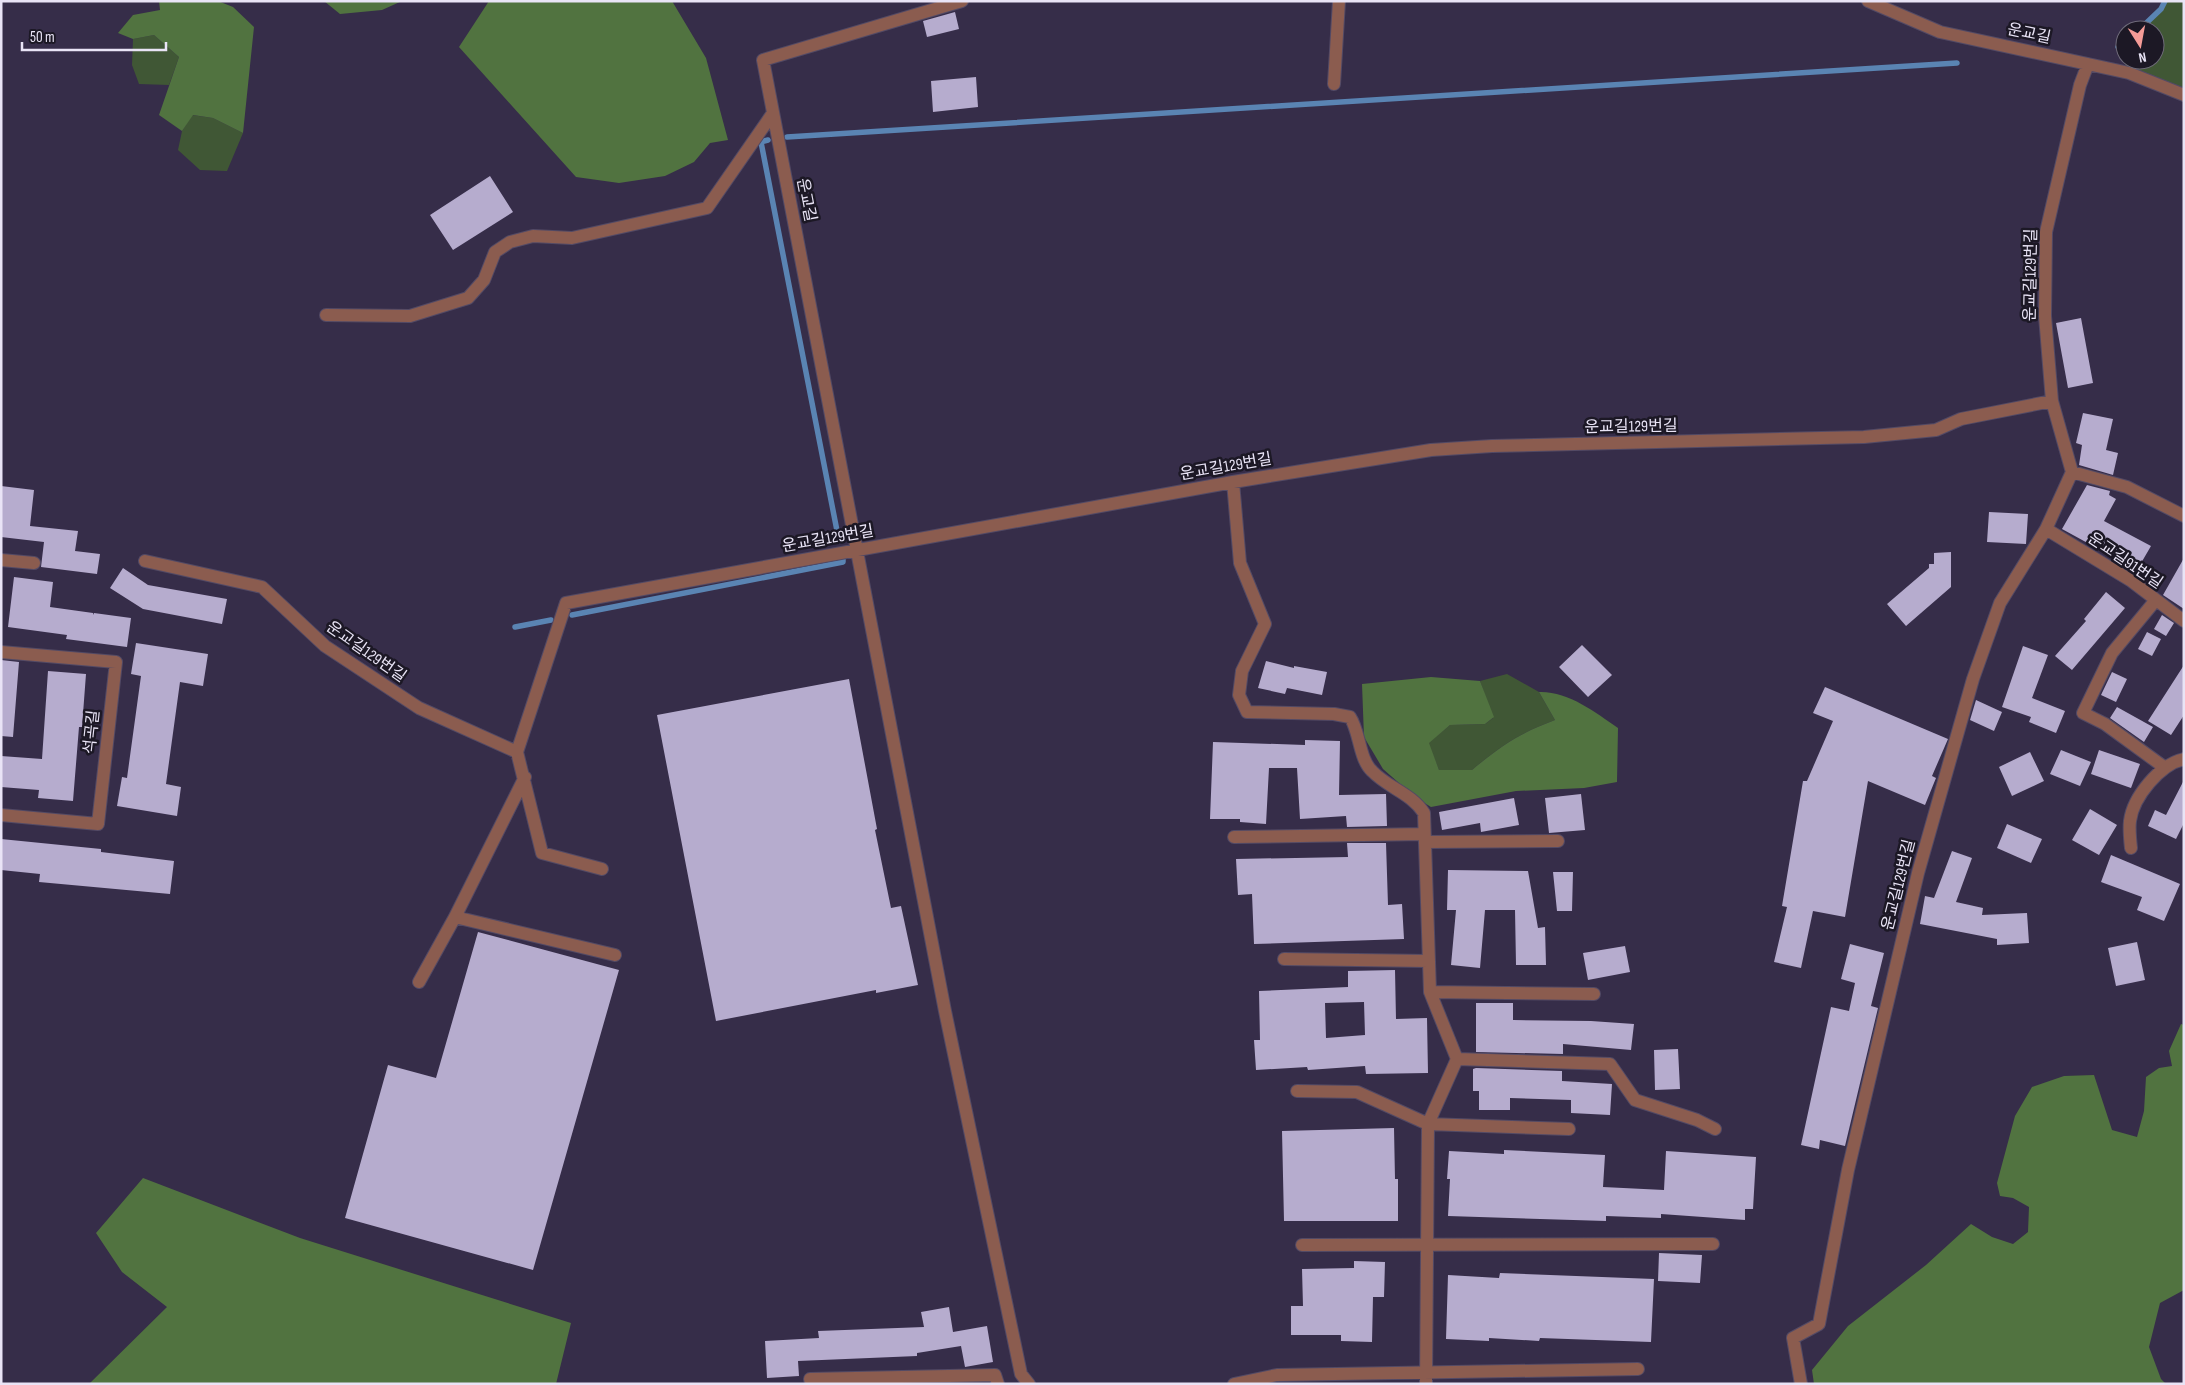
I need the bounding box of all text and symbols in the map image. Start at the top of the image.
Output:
scale bar [22,20,166,52]
street label: 운교길 [2005,20,2053,48]
north arrow [2115,20,2165,70]
text: 50 m [30,28,55,47]
text: N [2137,48,2148,66]
street label: 운교길 [792,177,820,223]
street label: 운교길129번길 [2021,228,2041,322]
street label: 운교길129번길 [1584,417,1678,437]
street label: 운교길129번길 [1179,450,1273,484]
street label: 운교길129번길 [781,522,875,556]
street label: 운교길91번길 [2084,529,2166,593]
street label: 운교길129번길 [322,618,410,686]
street label: 석곡길 [80,709,104,755]
street label: 운교길129번길 [1879,838,1919,932]

